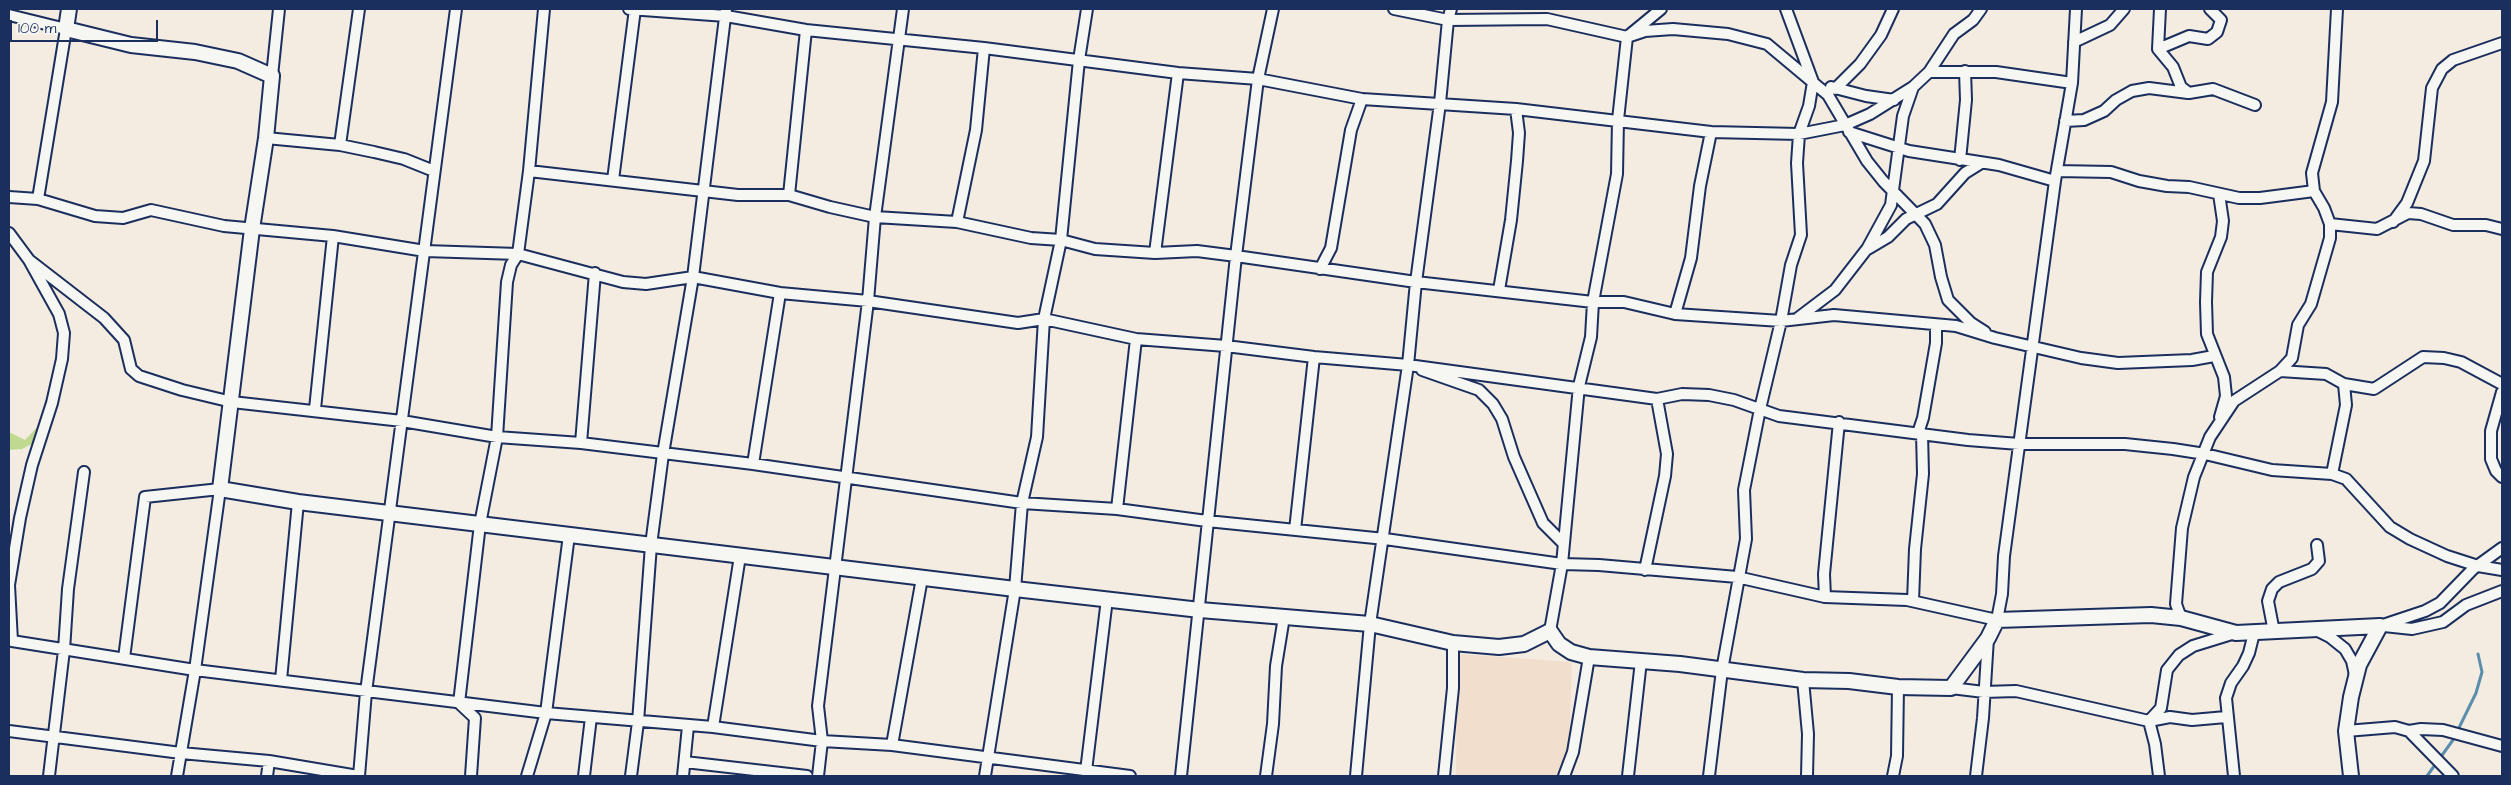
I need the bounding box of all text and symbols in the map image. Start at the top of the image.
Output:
scale bar [12,10,160,42]
text: 100 m [18,18,57,39]

